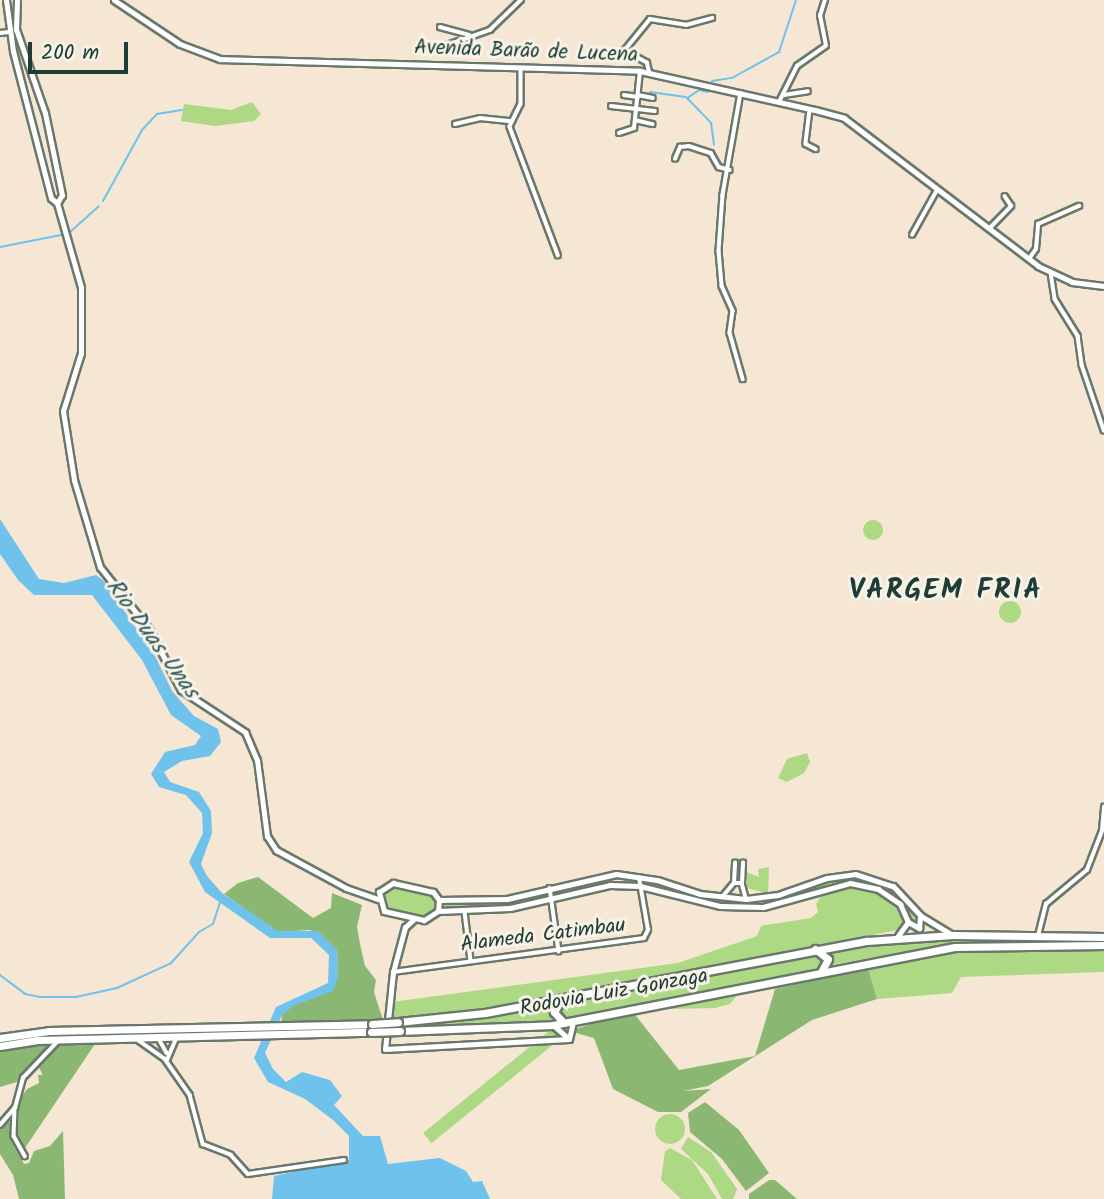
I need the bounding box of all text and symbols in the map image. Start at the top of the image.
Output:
scale bar [32,28,131,72]
street label: Avenida Barão de Lucena [414,36,638,68]
text: 200 m [41,37,99,70]
water label: Rio Duas Unas [99,574,205,704]
district label: VARGEM FRIA [850,574,1042,608]
street label: Alameda Catimbau [459,913,627,959]
street label: Rodovia Luiz Gonzaga [518,964,710,1022]

